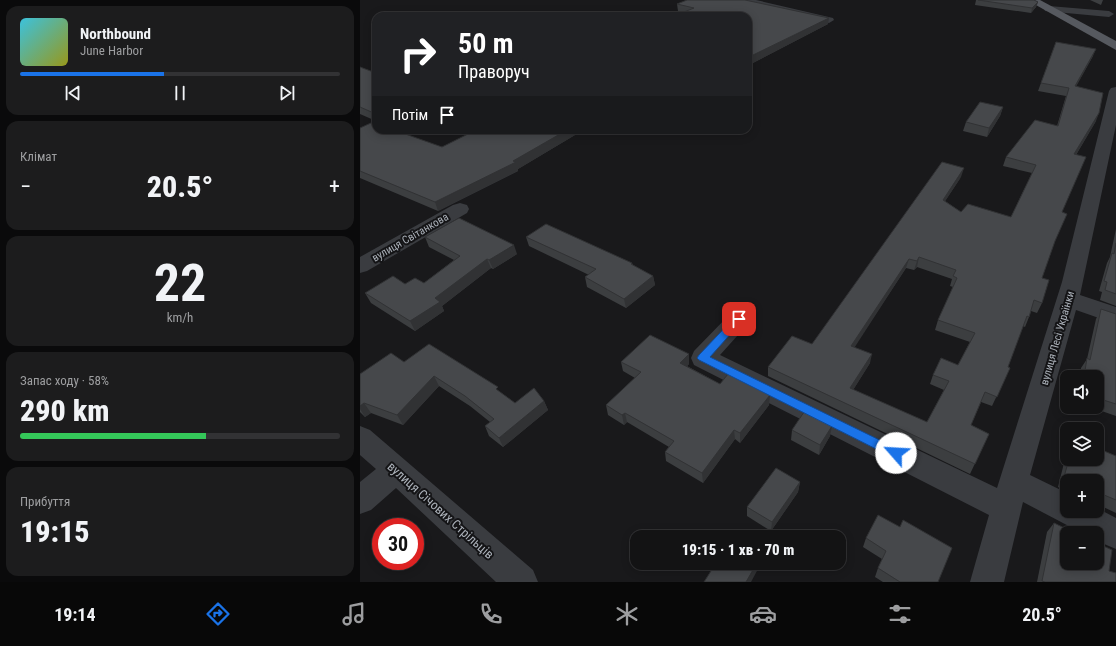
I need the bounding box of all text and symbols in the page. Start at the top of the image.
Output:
text: Northbound [80,25,151,43]
text: 50 m [458,27,514,60]
icon: right [392,28,444,80]
text: June Harbor [80,43,143,58]
text: Праворуч [458,61,530,82]
icon: previous [62,82,84,104]
icon: pause [169,82,191,104]
icon: next [276,82,298,104]
icon: arrive [436,104,458,126]
text: Потім [392,106,428,124]
text: Клімат [20,149,57,164]
text: 20.5° [147,169,213,204]
text: − [20,174,31,199]
text: + [329,174,340,199]
street label: вулиця Світанкова [370,210,451,265]
text: 22 [154,253,206,314]
street label: вулиця Лесі Українки [1038,290,1077,387]
pin [722,302,756,336]
icon: arrive [728,308,750,330]
text: km/h [167,310,193,325]
map controls [1060,370,1104,570]
button: sound [1060,370,1104,414]
text: Запас ходу · 58% [20,373,109,388]
text: 290 km [20,393,109,428]
button: layers [1060,422,1104,466]
position arrow [875,432,917,474]
street label: вулиця Січових Стрільців [385,459,497,562]
button: + [1060,474,1104,518]
text: Прибуття [20,494,70,509]
text: 19:15 [20,514,89,549]
speed limit sign: 30 [372,518,424,570]
button: − [1060,526,1104,570]
text: 19:15 · 1 хв · 70 m [682,541,794,559]
icon: directions [204,600,232,628]
icon: music [340,600,368,628]
icon: phone [477,600,505,628]
icon: climate [613,600,641,628]
icon: car [749,600,777,628]
icon: filters [886,600,914,628]
text: 19:14 [54,604,96,625]
text: 20.5° [1022,604,1062,625]

